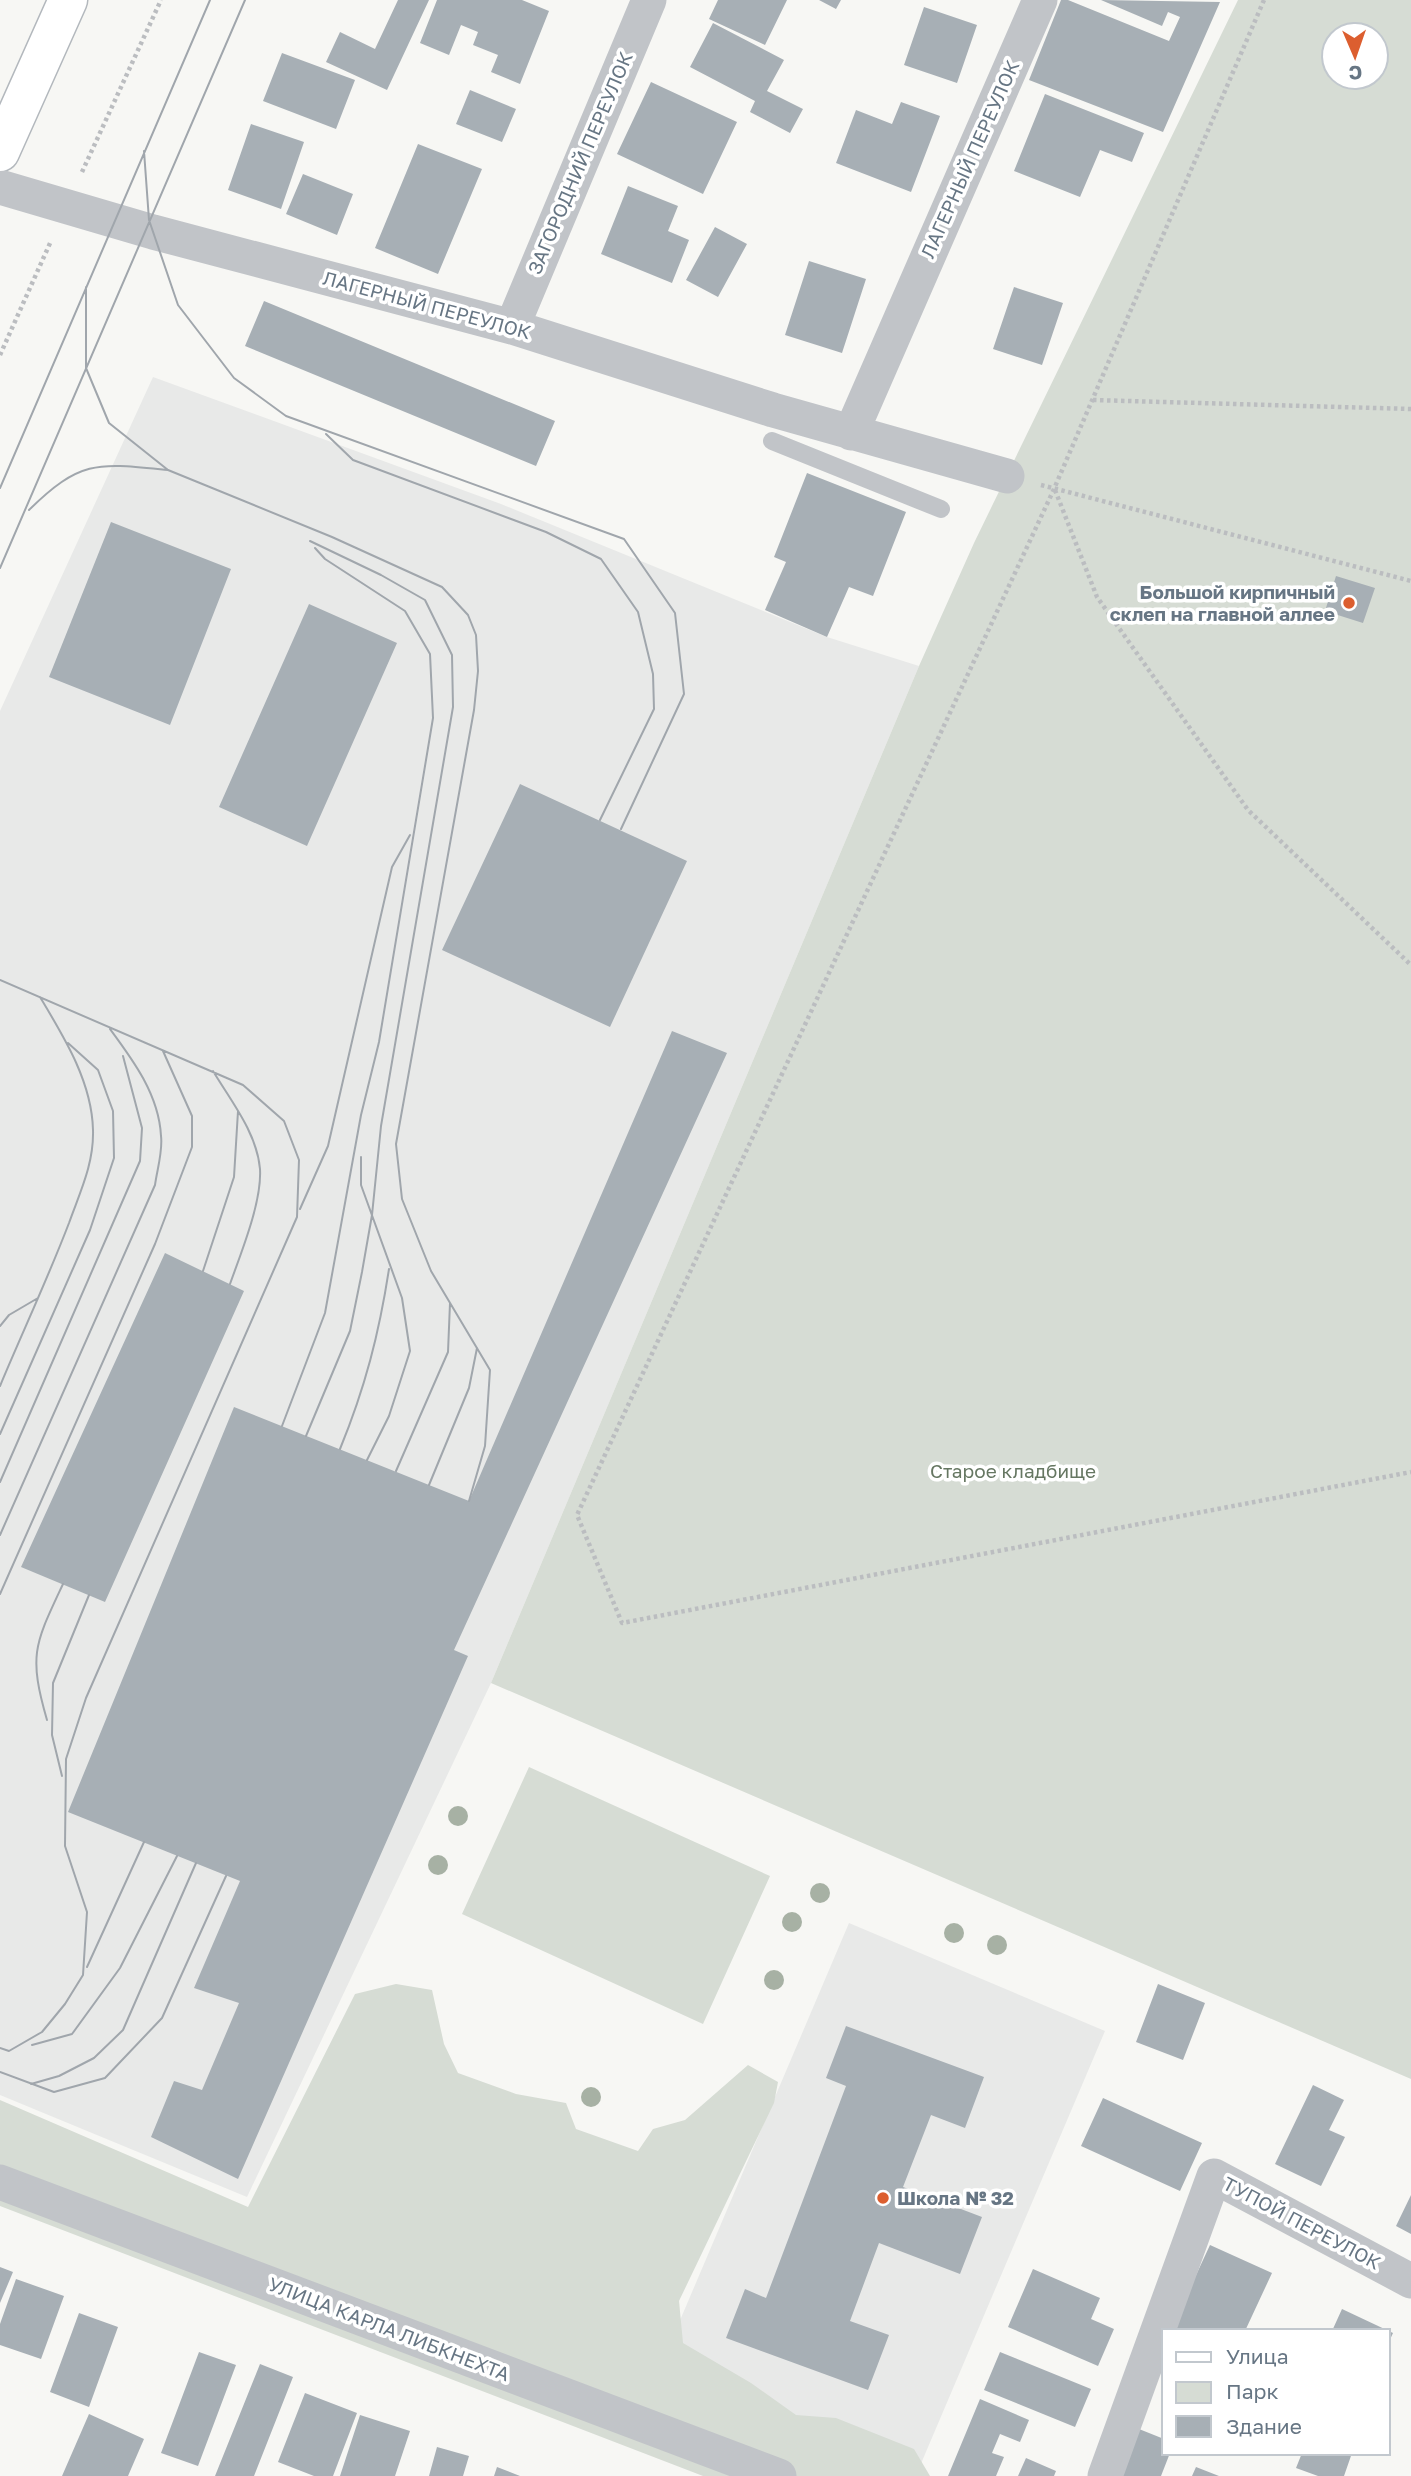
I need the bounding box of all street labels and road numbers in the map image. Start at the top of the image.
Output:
street label: ЗАГОРОДНИЙ ПЕРЕУЛОК [522,48,637,277]
street label: ЛАГЕРНЫЙ ПЕРЕУЛОК [915,56,1024,261]
street label: ЛАГЕРНЫЙ ПЕРЕУЛОК [321,266,534,343]
street label: ТУПОЙ ПЕРЕУЛОК [1219,2171,1385,2274]
street label: УЛИЦА КАРЛА ЛИБКНЕХТА [265,2272,513,2385]

